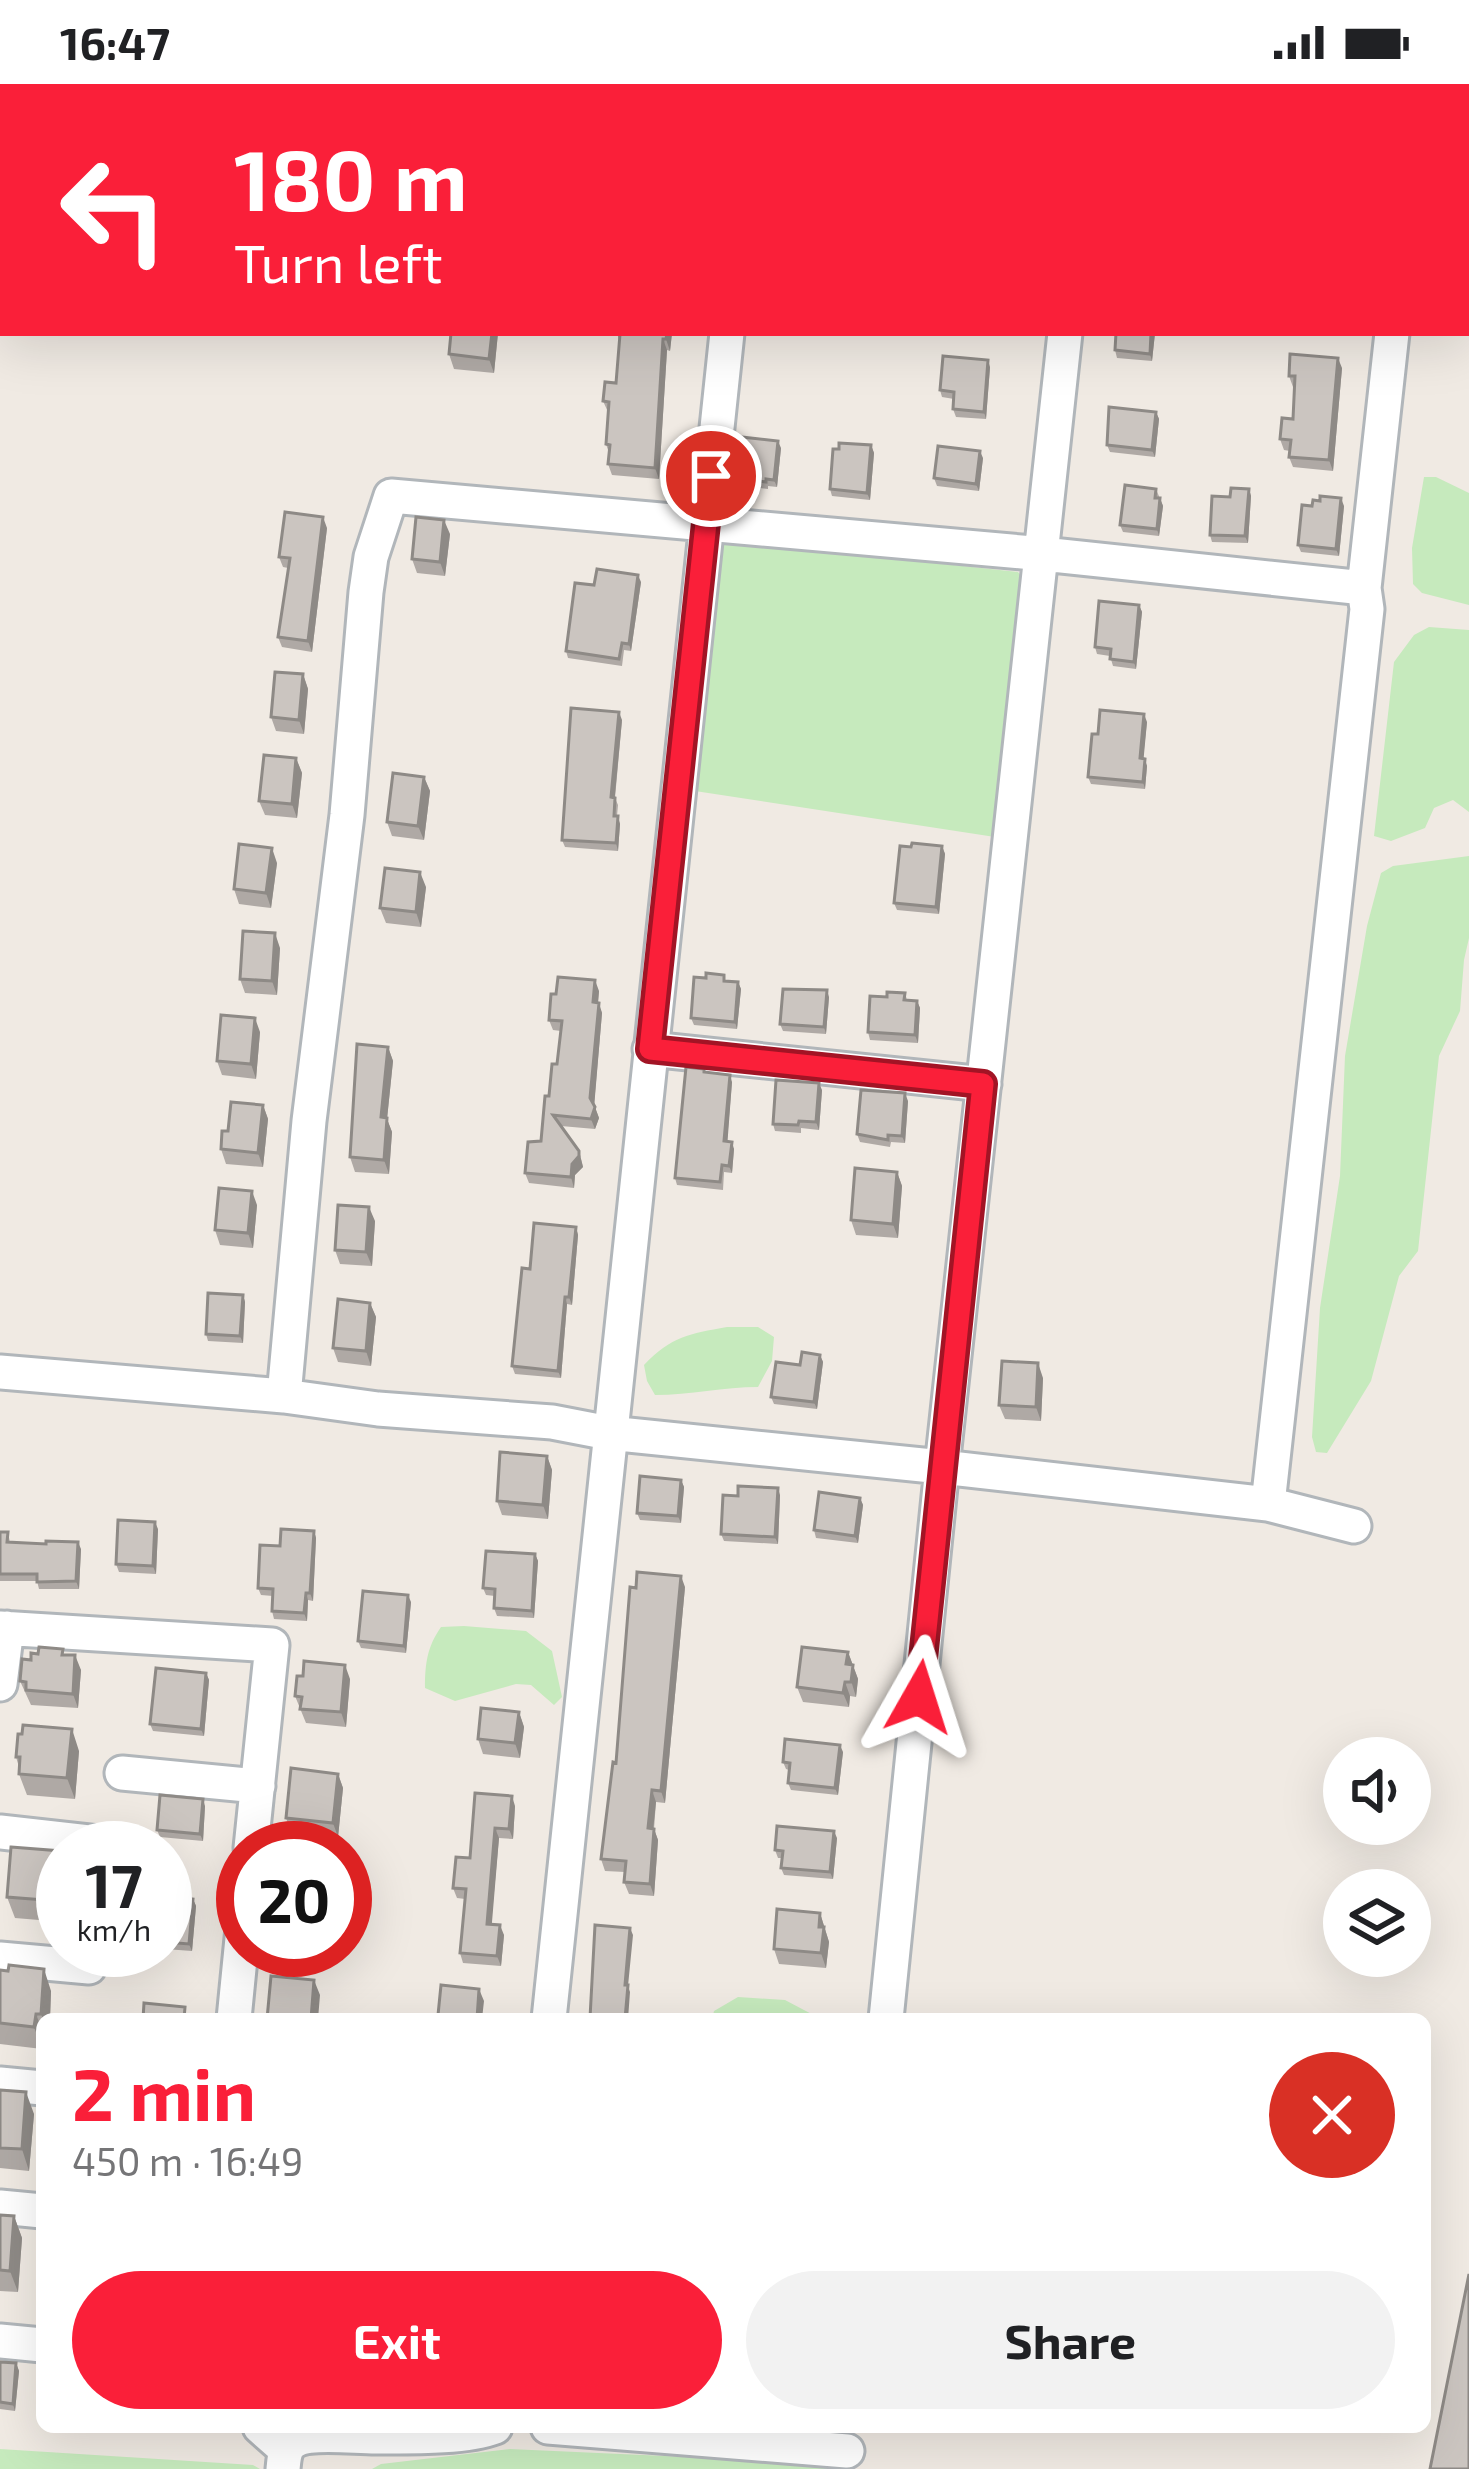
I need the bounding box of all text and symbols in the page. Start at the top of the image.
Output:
text: 16:47 [60,15,170,69]
text: 180 m [234,127,468,228]
icon: left [36,132,192,288]
text: Turn left [234,229,443,294]
pin [660,425,762,527]
icon: arrive [678,443,744,509]
position arrow [856,1634,982,1760]
map controls [1323,1737,1431,1977]
button: sound [1323,1737,1431,1845]
speed limit sign: 20 [216,1821,372,1977]
text: 17 [85,1848,143,1920]
button: layers [1323,1869,1431,1977]
text: km/h [77,1911,151,1947]
text: 2 min [72,2049,256,2135]
button: close [1269,2052,1395,2178]
text: 450 m · 16:49 [72,2137,303,2184]
button: Exit [72,2271,722,2409]
button: Share [746,2271,1395,2409]

